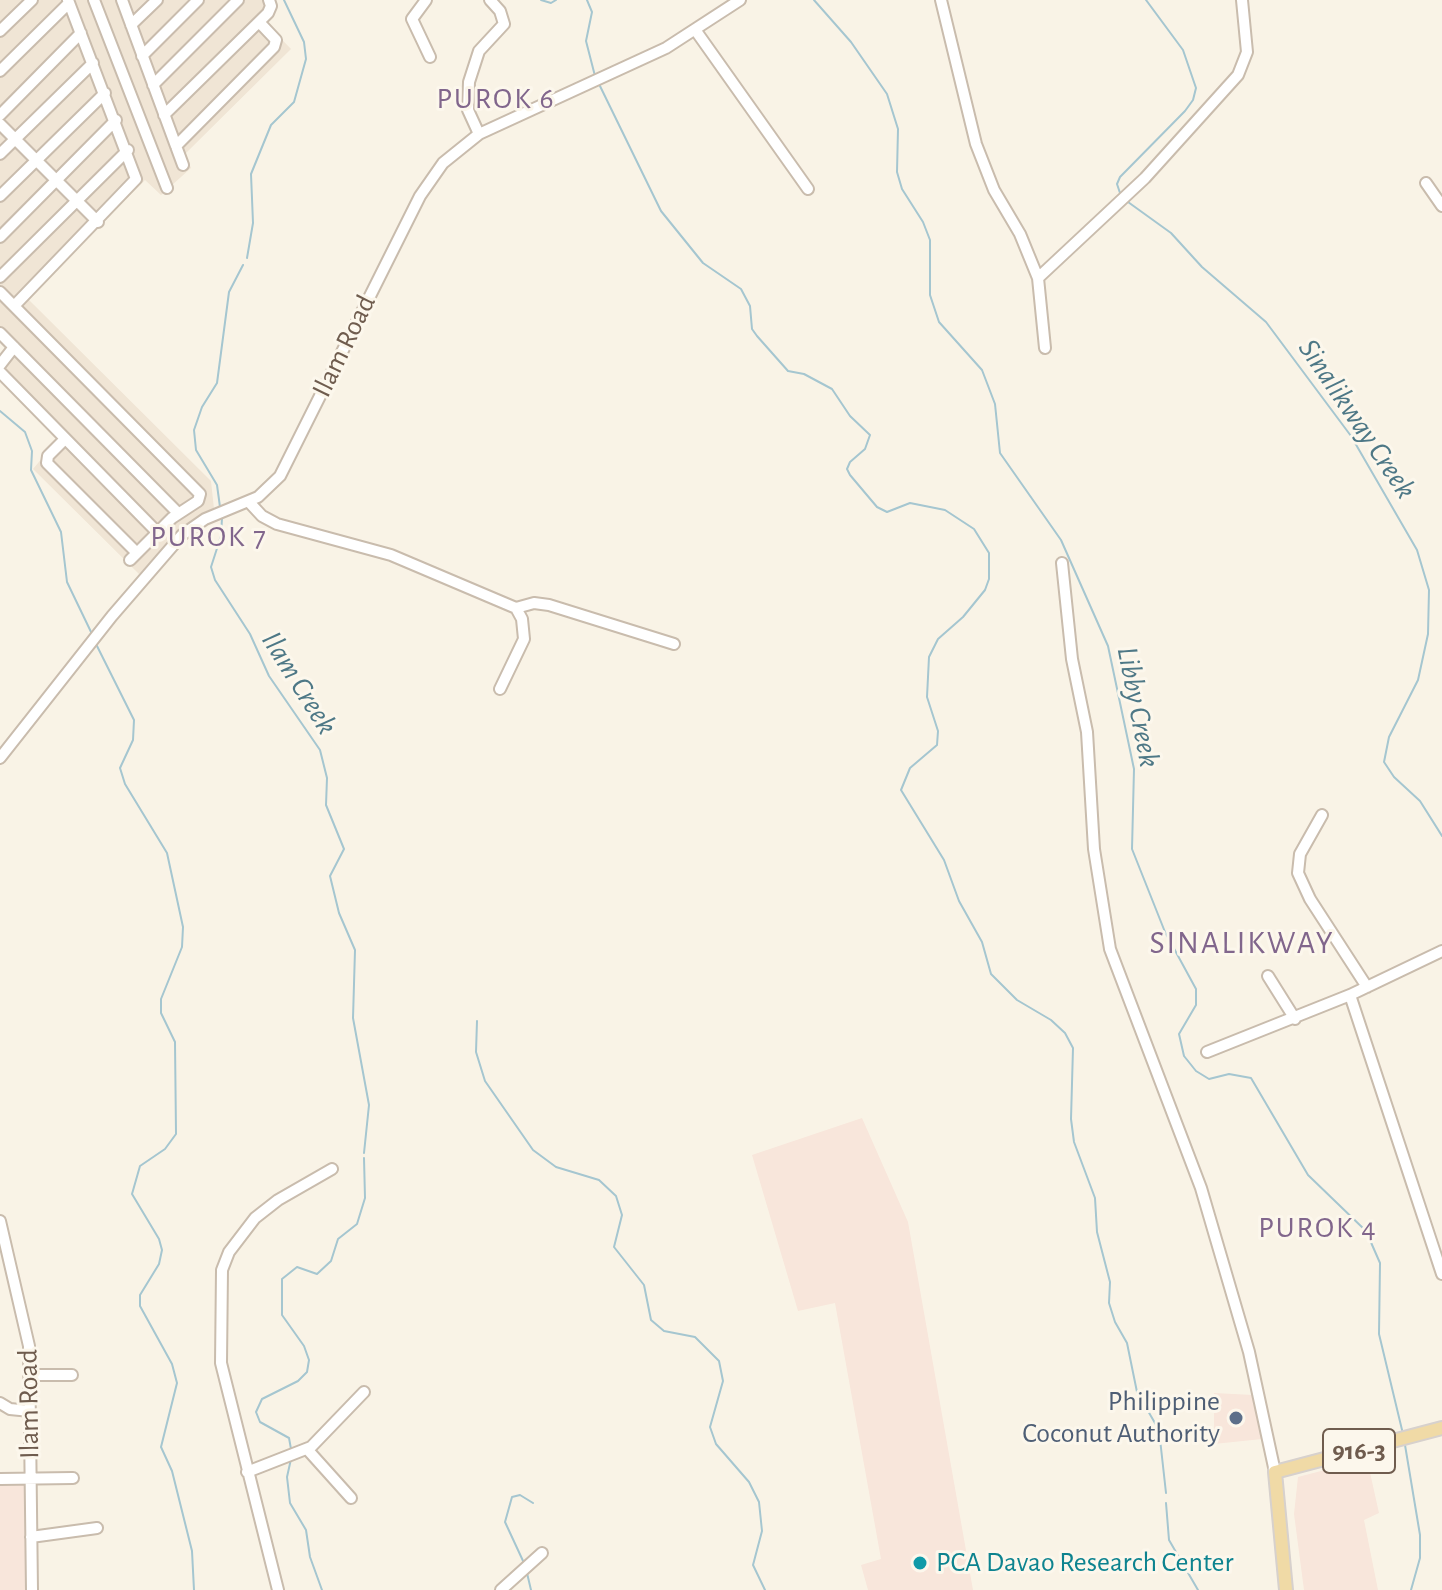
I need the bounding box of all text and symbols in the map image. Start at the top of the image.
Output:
district label: PUROK 6 [436,81,556,117]
street label: Ilam Road [305,289,383,403]
water label: Sinalikway Creek [1290,332,1424,506]
district label: PUROK 7 [150,519,268,555]
water label: Ilam Creek [253,625,345,741]
water label: Libby Creek [1109,644,1167,770]
district label: SINALIKWAY [1149,924,1335,962]
district label: PUROK 4 [1258,1210,1378,1246]
street label: Ilam Road [11,1349,47,1459]
place label: Philippine Coconut Authority [1022,1385,1220,1451]
marker: Philippine Coconut Authority [1227,1409,1245,1427]
road number: 916-3 [1323,1429,1395,1473]
place label: PCA Davao Research Center [936,1546,1233,1580]
marker: PCA Davao Research Center [911,1554,929,1572]

